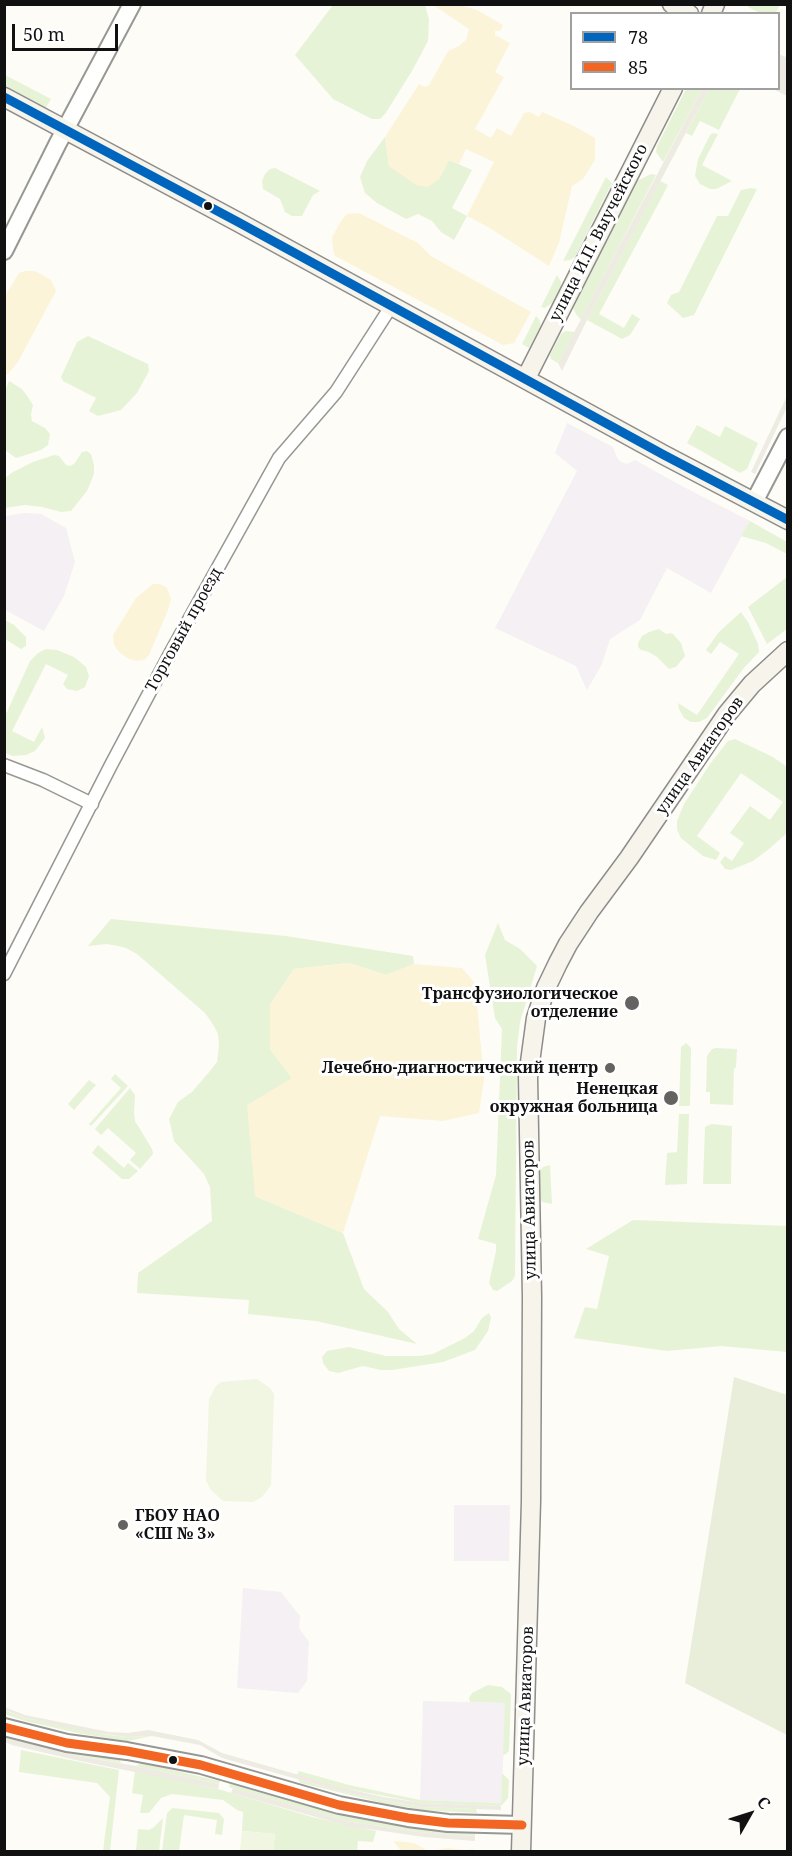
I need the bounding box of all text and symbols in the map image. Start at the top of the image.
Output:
scale bar [15,12,122,50]
legend [570,12,780,90]
text: 50 m [23,22,65,46]
text: 78 [628,25,648,49]
text: 85 [628,55,648,79]
street label: улица И.П. Выучейского [546,141,652,325]
unlabelled marker [202,200,214,212]
street label: Торговый проезд [142,564,226,696]
street label: улица Авиаторов [652,693,748,819]
place label: Трансфузиологическое отделение [422,984,618,1022]
marker: Трансфузиологическое отделение [623,994,641,1012]
place label: Лечебно-диагностический центр [322,1058,598,1078]
marker: Лечебно-диагностический центр [603,1061,617,1075]
place label: Ненецкая окружная больница [490,1079,658,1117]
marker: Ненецкая окружная больница [662,1089,680,1107]
street label: улица Авиаторов [519,1140,541,1280]
place label: ГБОУ НАО «СШ № 3» [135,1506,220,1544]
marker: ГБОУ НАО «СШ № 3» [116,1518,130,1532]
street label: улица Авиаторов [514,1626,538,1766]
unlabelled marker [167,1754,179,1766]
north arrow [720,1784,780,1844]
text: С [752,1792,776,1814]

